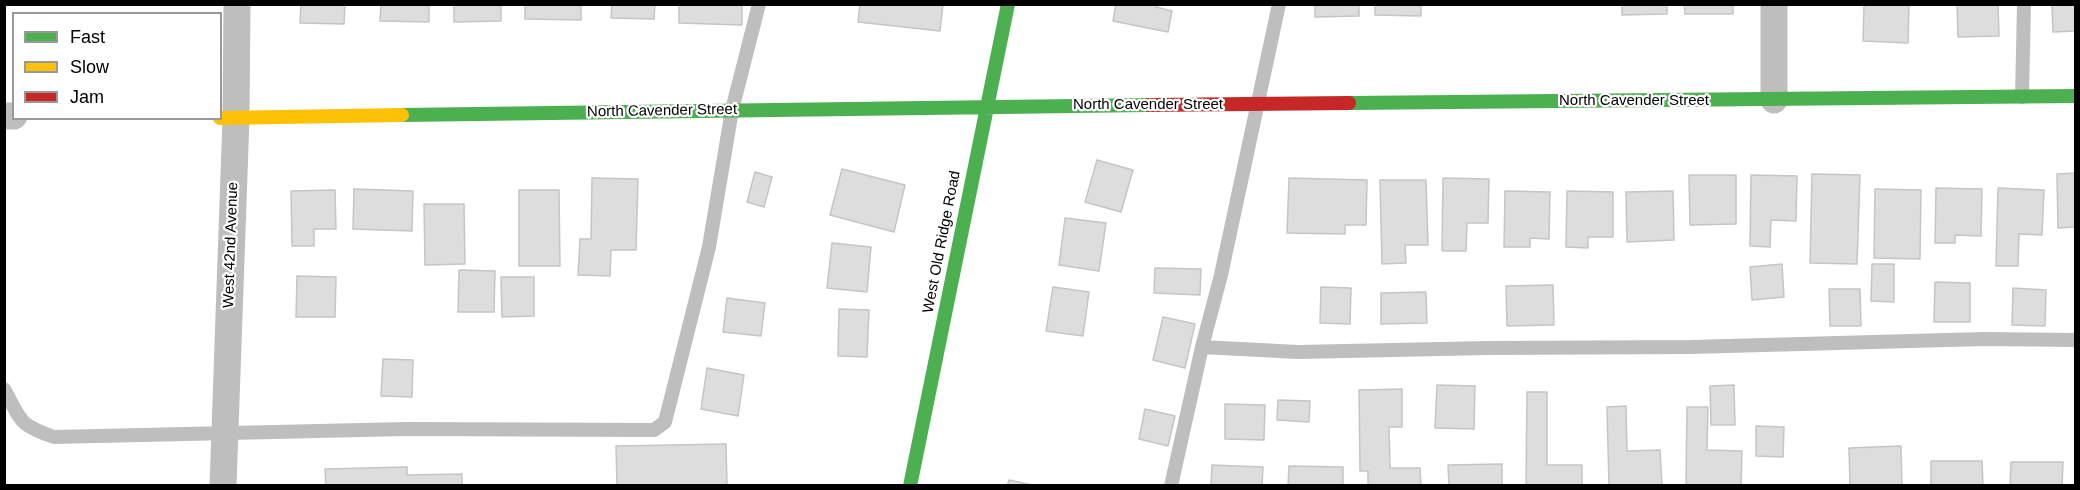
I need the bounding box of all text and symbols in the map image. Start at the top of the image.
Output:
legend [12,12,222,120]
text: Fast [70,27,105,47]
text: Slow [70,57,109,77]
text: Jam [70,87,104,107]
street label: North Cavender Street [1559,92,1709,110]
street label: North Cavender Street [1073,96,1223,114]
street label: North Cavender Street [587,101,737,121]
street label: West Old Ridge Road [919,169,965,315]
street label: West 42nd Avenue [220,182,242,308]

